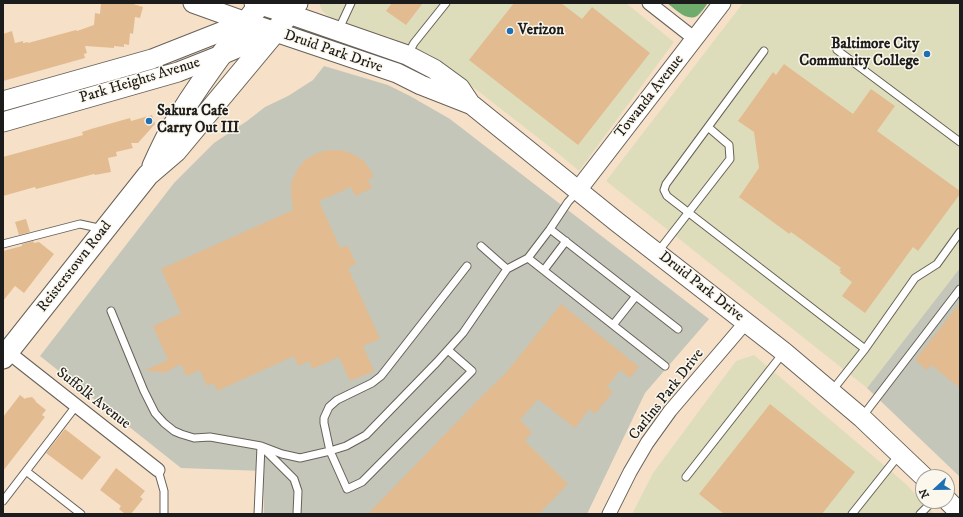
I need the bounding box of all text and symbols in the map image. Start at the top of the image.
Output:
place label: Verizon [518,22,564,40]
marker: Verizon [505,26,515,36]
street label: Druid Park Drive [281,27,385,77]
place label: Baltimore City Community College [799,36,919,71]
marker: Baltimore City Community College [922,49,932,59]
street label: Towanda Avenue [612,52,688,142]
street label: Park Heights Avenue [78,54,202,108]
place label: Sakura Cafe Carry Out III [157,103,239,138]
marker: Sakura Cafe Carry Out III [144,116,154,126]
street label: Reisterstown Road [34,218,116,316]
street label: Druid Park Drive [655,248,747,326]
street label: Carlins Park Drive [626,346,708,444]
street label: Suffolk Avenue [52,364,134,434]
north arrow [915,469,955,509]
text: N [917,486,933,500]

